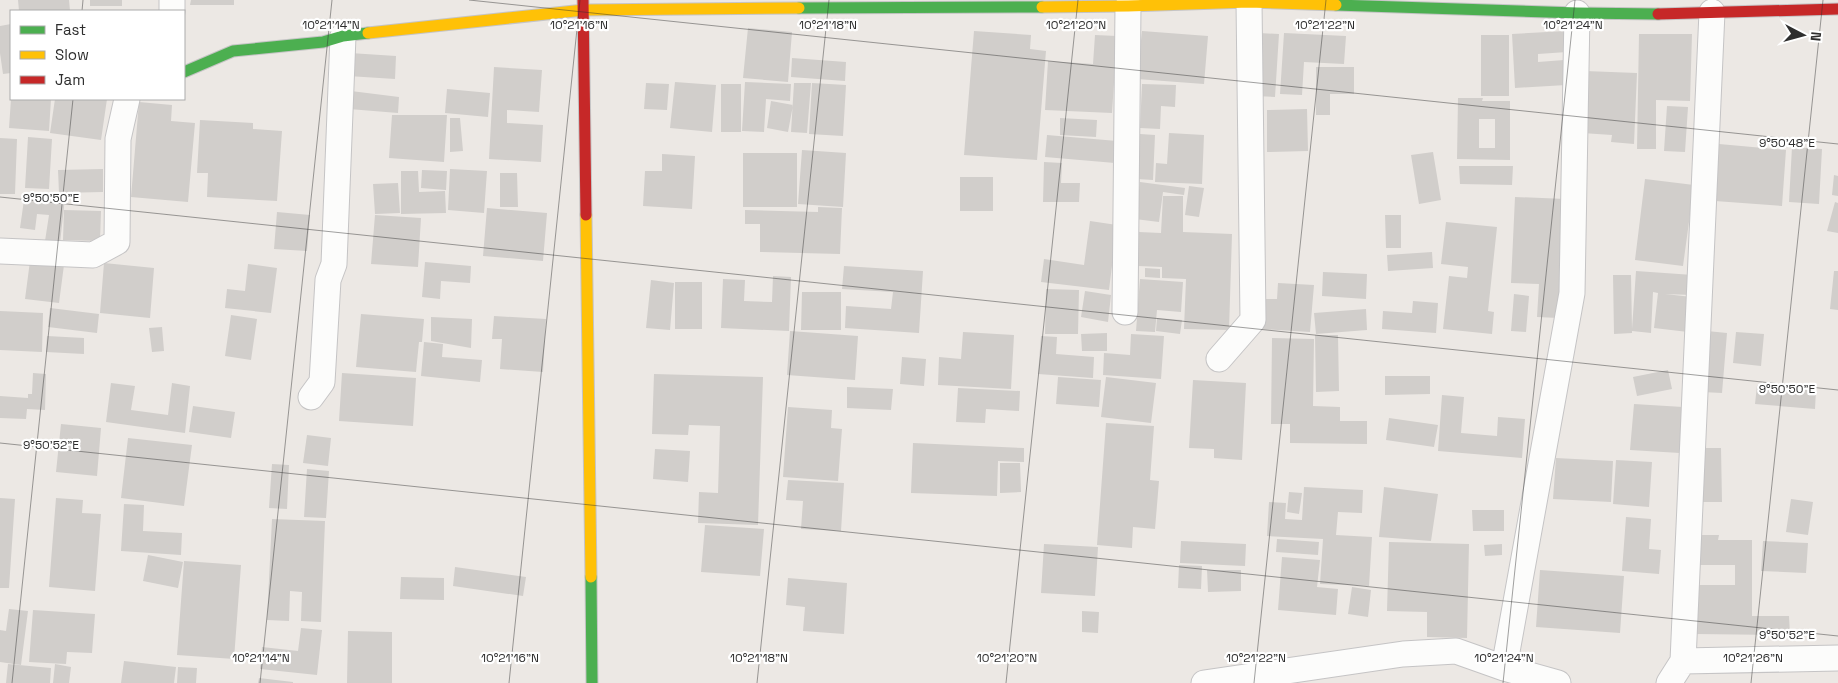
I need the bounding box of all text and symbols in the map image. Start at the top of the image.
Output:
legend [10,10,185,100]
north arrow [1778,10,1828,60]
text: 10°21'14"N [302,17,360,33]
text: 10°21'16"N [550,17,608,33]
text: 10°21'18"N [799,17,857,33]
text: 10°21'20"N [1046,17,1106,33]
text: 10°21'22"N [1295,17,1355,33]
text: 10°21'24"N [1543,17,1603,33]
text: Fast [55,20,86,39]
text: N [1806,31,1825,42]
text: Slow [55,45,89,64]
text: Jam [55,70,85,89]
text: 9°50'48"E [1759,135,1815,151]
text: 9°50'50"E [23,190,80,206]
text: 9°50'50"E [1759,381,1816,397]
text: 9°50'52"E [23,437,79,453]
text: 9°50'52"E [1759,627,1815,643]
text: 10°21'14"N [232,650,290,666]
text: 10°21'16"N [481,650,539,666]
text: 10°21'18"N [730,650,788,666]
text: 10°21'20"N [977,650,1037,666]
text: 10°21'22"N [1226,650,1286,666]
text: 10°21'24"N [1474,650,1534,666]
text: 10°21'26"N [1723,650,1783,666]

